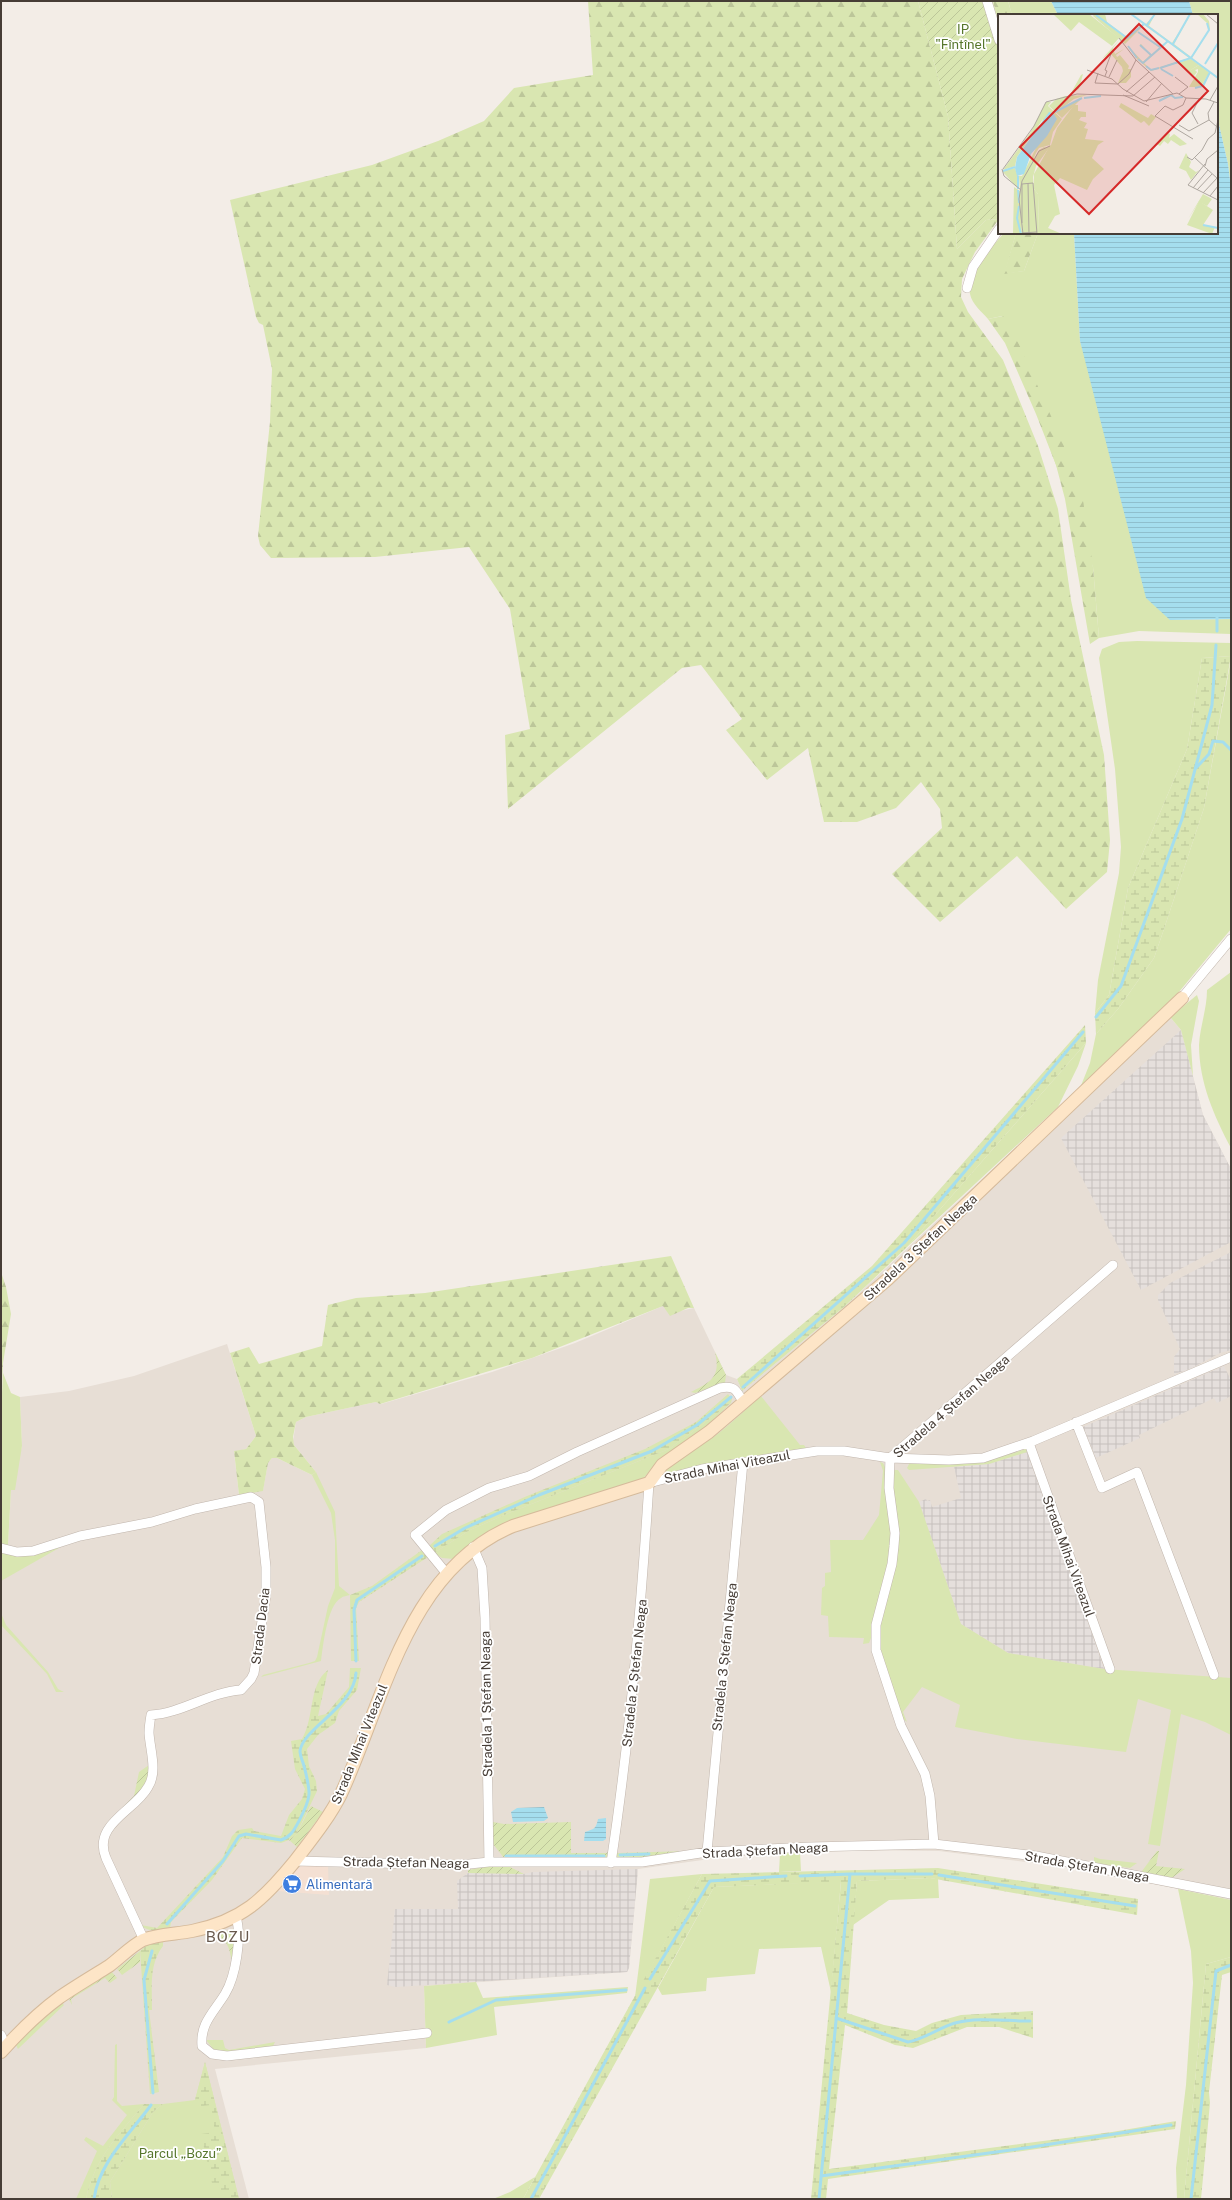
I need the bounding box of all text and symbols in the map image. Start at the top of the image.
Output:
inset map [998,14,1218,234]
park label: IP "Fîntînel" [935,22,991,52]
street label: Stradela 3 Ștefan Neaga [861,1191,980,1304]
street label: Stradela 4 Ștefan Neaga [890,1352,1012,1461]
street label: Strada Mihai Viteazul [663,1447,792,1486]
street label: Strada Mihai Viteazul [1040,1493,1098,1619]
street label: Stradela 3 Ștefan Neaga [709,1582,740,1732]
street label: Strada Dacia [248,1587,273,1665]
street label: Stradela 2 Ștefan Neaga [619,1598,650,1748]
street label: Stradela 1 Ștefan Neaga [478,1631,495,1777]
street label: Strada Mihai Viteazul [328,1682,390,1806]
street label: Strada Ștefan Neaga [702,1840,829,1861]
street label: Strada Ștefan Neaga [1023,1848,1150,1885]
street label: Strada Ștefan Neaga [343,1854,469,1871]
supermarket icon: Alimentară [281,1873,303,1895]
place label: Alimentară [306,1877,372,1892]
district label: BOZU [206,1928,250,1945]
park label: Parcul „Bozu” [139,2146,221,2161]

